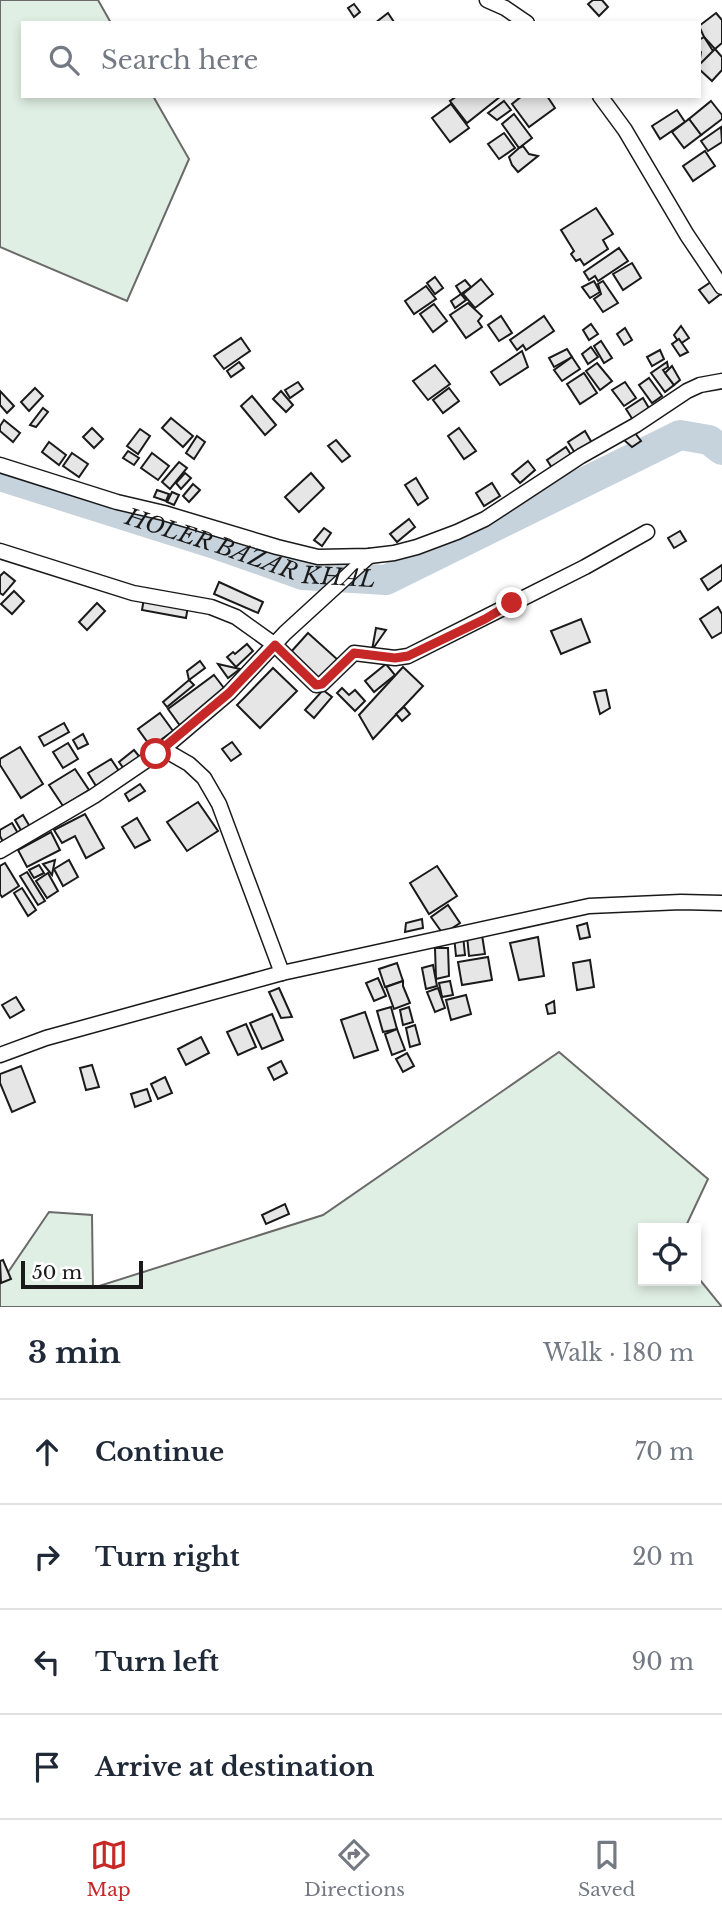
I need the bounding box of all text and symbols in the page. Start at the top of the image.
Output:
search box [21,21,701,98]
icon: search [45,41,83,79]
text: Search here [101,44,258,76]
water label: HOLER BAZAR KHAL [121,502,376,593]
route end [496,587,527,618]
route start [140,738,171,769]
map controls [638,1223,701,1286]
button: locate [638,1223,701,1286]
scale bar [21,1258,144,1290]
text: 50 m [32,1261,82,1284]
text: 3 min [28,1334,121,1371]
text: Walk · 180 m [543,1339,694,1367]
icon: ahead [28,1433,66,1471]
text: Continue [95,1436,224,1468]
text: 70 m [635,1438,694,1466]
icon: right [28,1538,66,1576]
text: Turn right [95,1541,240,1573]
text: 20 m [632,1543,694,1571]
icon: left [28,1643,66,1681]
text: Turn left [95,1646,219,1678]
text: 90 m [632,1648,694,1676]
icon: arrive [28,1748,66,1786]
text: Arrive at destination [95,1751,375,1783]
tab: Map [87,1836,131,1901]
tab: Directions [304,1836,405,1901]
tab: Saved [578,1836,635,1901]

